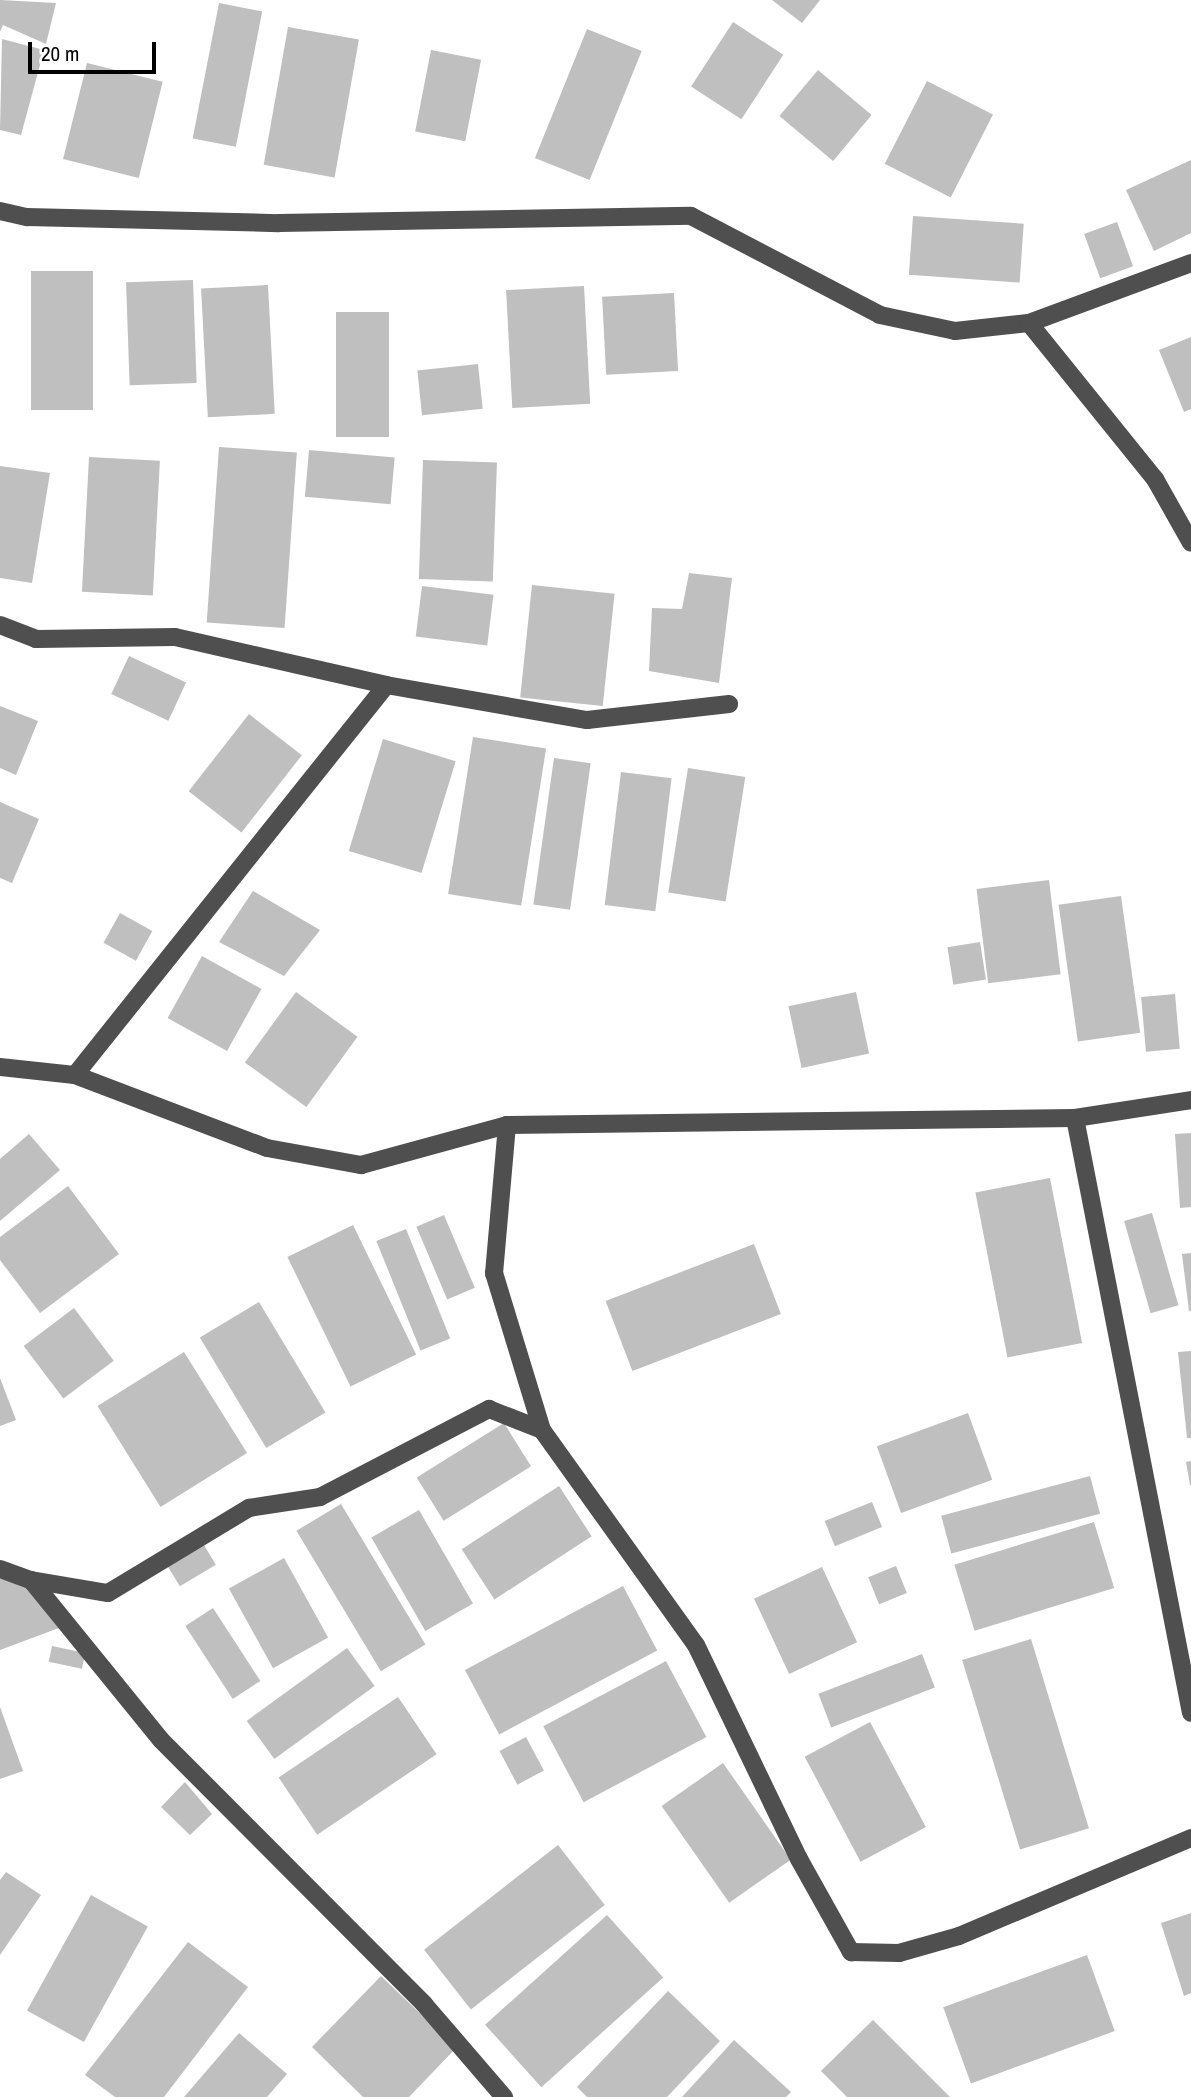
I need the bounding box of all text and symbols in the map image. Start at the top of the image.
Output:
scale bar [32,28,159,72]
text: 20 m [41,39,79,68]

